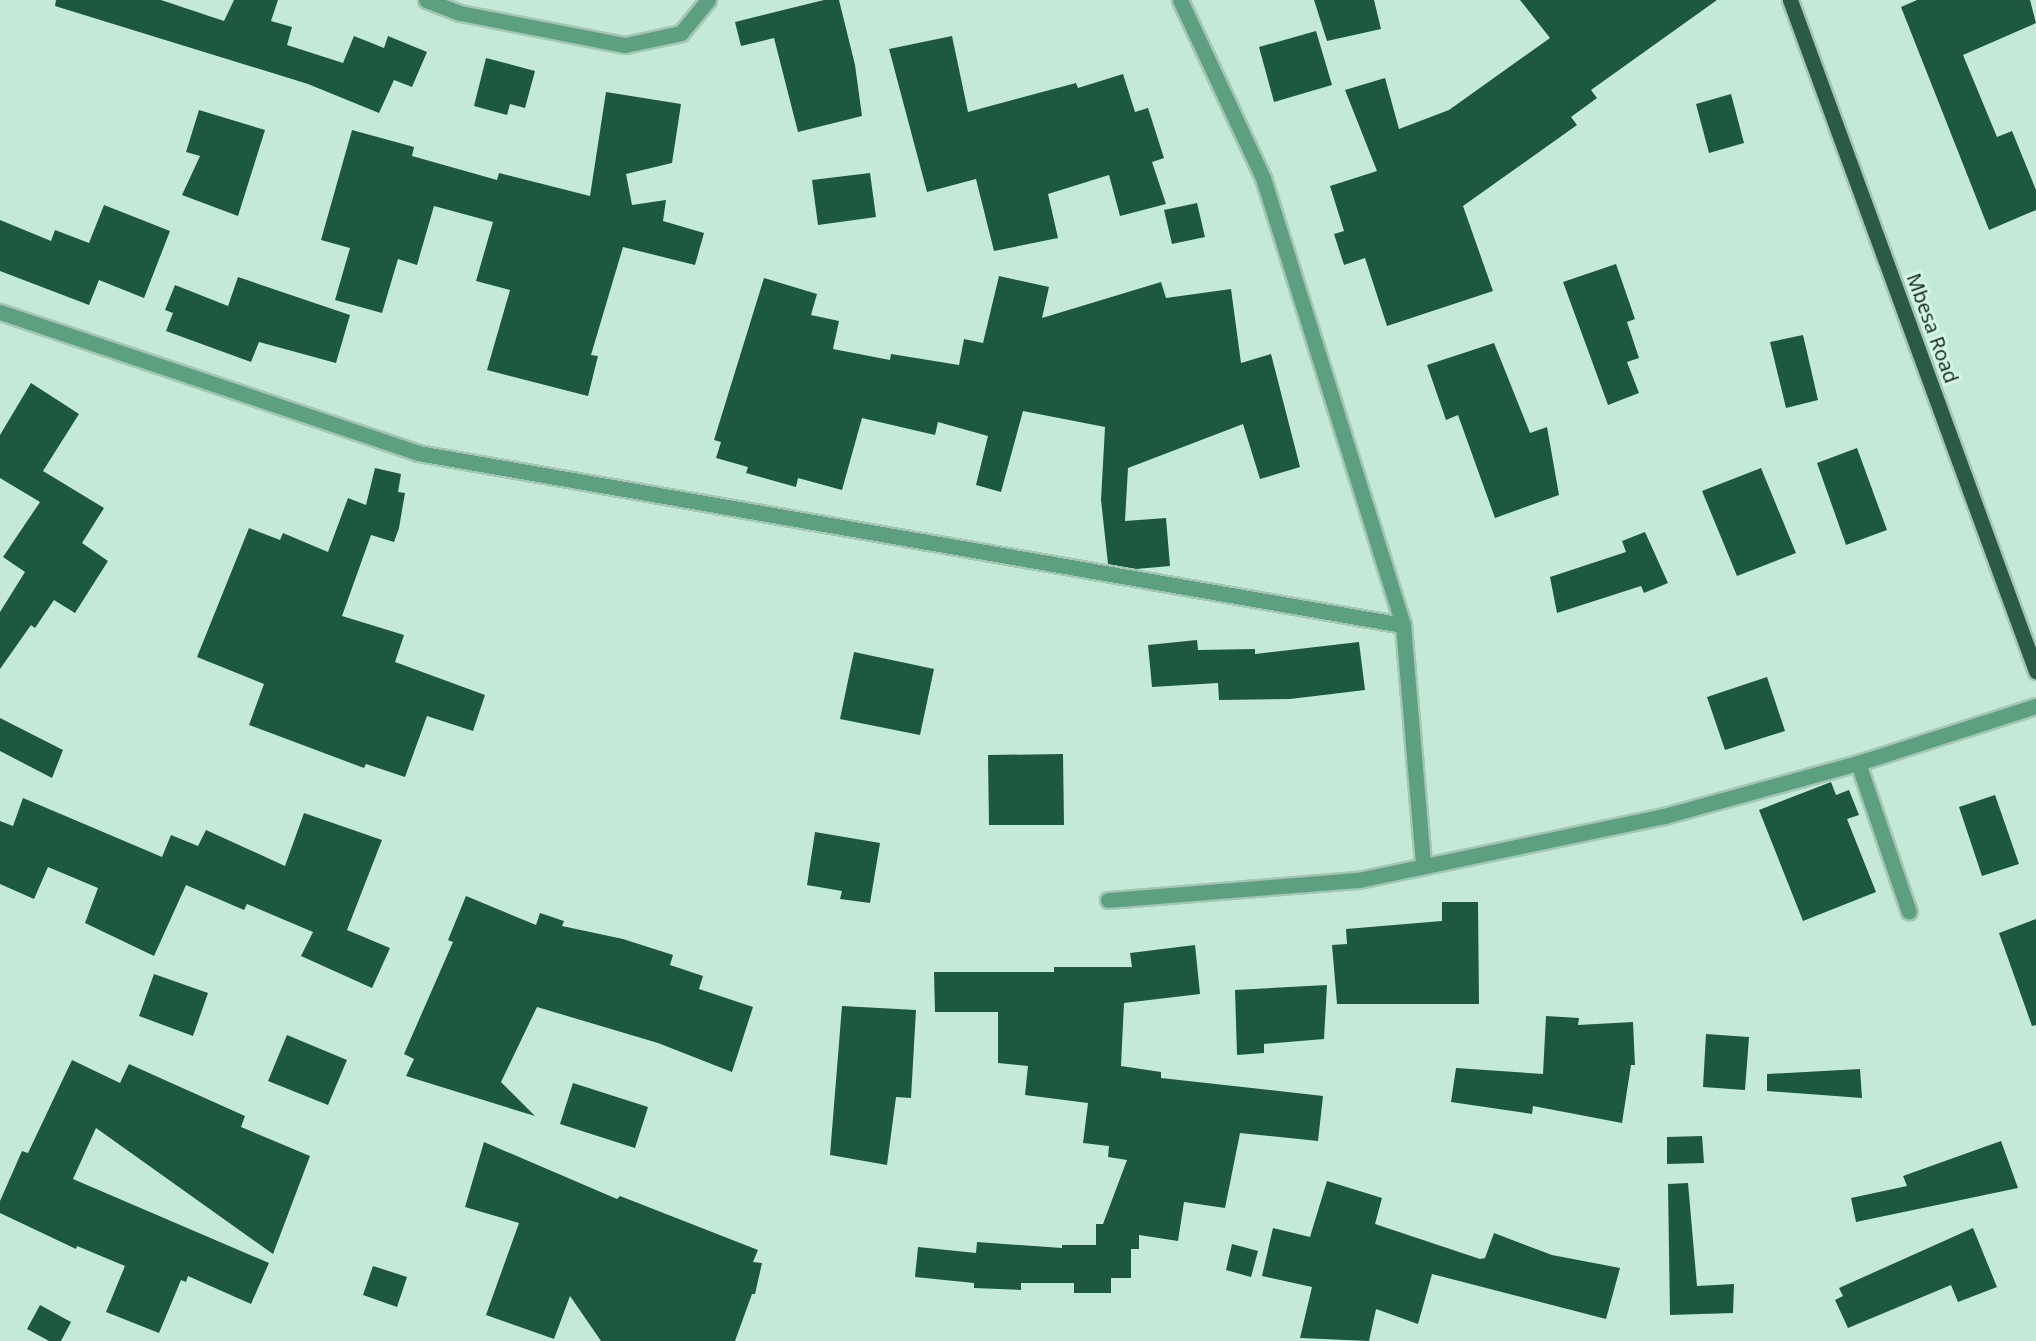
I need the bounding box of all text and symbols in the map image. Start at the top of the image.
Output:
street label: Mbesa Road [1902,270,1964,386]

